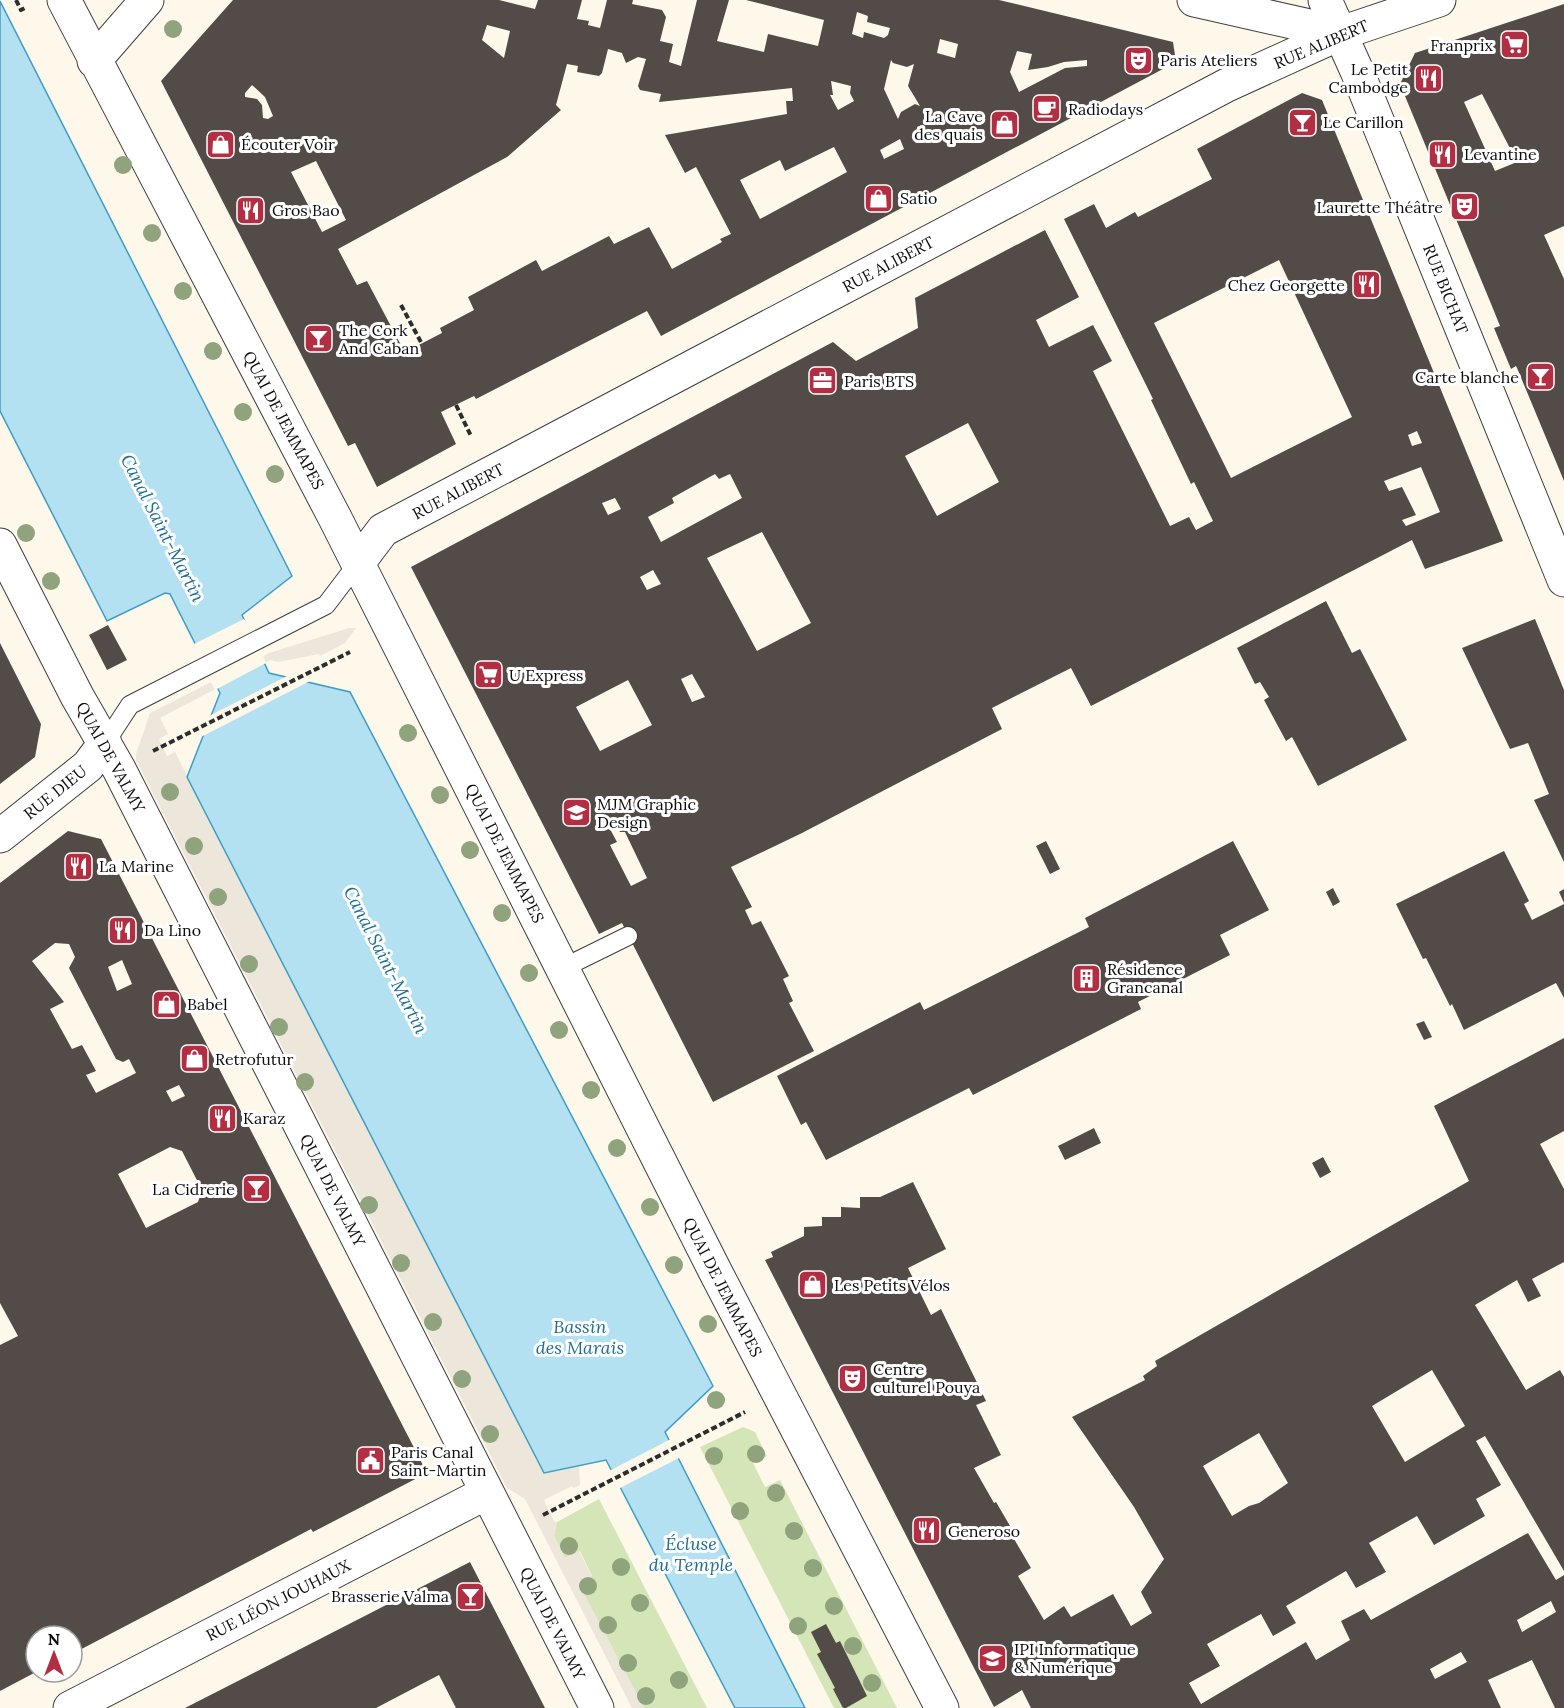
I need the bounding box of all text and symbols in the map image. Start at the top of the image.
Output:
street label: RUE ALIBERT [1271,15,1371,73]
supermarket icon: Franprix [1498,29,1530,61]
place label: Franprix [1430,35,1494,55]
theatre icon: Paris Ateliers [1123,44,1155,76]
place label: Paris Ateliers [1160,50,1258,70]
place label: Le Petit Cambodge [1329,59,1409,97]
restaurant icon: Le Petit Cambodge [1413,62,1445,94]
cafe icon: Radiodays [1031,93,1063,125]
place label: Radiodays [1068,99,1143,119]
place label: La Cave des quais [914,106,983,144]
bar icon: Le Carillon [1286,106,1318,138]
shop icon: La Cave des quais [988,109,1020,141]
place label: Le Carillon [1323,112,1404,132]
shop icon: Écouter Voir [204,128,236,160]
place label: Écouter Voir [241,134,335,154]
restaurant icon: Levantine [1427,138,1459,170]
place label: Levantine [1464,144,1537,164]
shop icon: Satio [863,182,895,214]
place label: Satio [900,188,937,208]
theatre icon: Laurette Théâtre [1448,191,1480,223]
restaurant icon: Gros Bao [235,194,267,226]
place label: Laurette Théâtre [1317,197,1443,217]
place label: Gros Bao [272,200,340,220]
street label: RUE ALIBERT [839,232,937,296]
street label: RUE BICHAT [1419,241,1473,337]
restaurant icon: Chez Georgette [1350,269,1382,301]
place label: Chez Georgette [1228,275,1345,295]
place label: The Cork And Caban [338,320,420,358]
bar icon: The Cork And Caban [302,323,334,355]
street label: QUAI DE JEMMAPES [239,347,329,493]
bar icon: Carte blanche [1524,361,1556,393]
office icon: Paris BTS [807,365,839,397]
place label: Carte blanche [1415,367,1519,387]
place label: Paris BTS [844,371,914,391]
water label: Canal Saint-Martin [116,450,210,606]
street label: RUE ALIBERT [409,459,507,523]
supermarket icon: U Express [472,659,504,691]
place label: U Express [509,665,584,685]
street label: QUAI DE VALMY [72,698,150,817]
street label: RUE DIEU [19,761,91,823]
street label: QUAI DE JEMMAPES [461,780,549,926]
place label: MJM Graphic Design [597,794,696,832]
school or university icon: MJM Graphic Design [560,797,592,829]
restaurant icon: La Marine [62,850,94,882]
place label: La Marine [99,856,174,876]
water label: Canal Saint-Martin [339,882,433,1038]
restaurant icon: Da Lino [107,914,139,946]
place label: Da Lino [144,920,201,940]
place label: Résidence Grancanal [1107,959,1183,997]
building icon: Résidence Grancanal [1070,962,1102,994]
shop icon: Babel [150,988,182,1020]
place label: Babel [187,994,228,1014]
shop icon: Retrofutur [178,1043,210,1075]
place label: Retrofutur [215,1049,293,1069]
restaurant icon: Karaz [206,1102,238,1134]
place label: Karaz [243,1108,285,1128]
street label: QUAI DE VALMY [296,1130,370,1250]
bar icon: La Cidrerie [240,1173,272,1205]
place label: La Cidrerie [152,1179,235,1199]
street label: QUAI DE JEMMAPES [679,1214,767,1360]
shop icon: Les Petits Vélos [797,1269,829,1301]
place label: Les Petits Vélos [834,1275,950,1295]
water label: Bassin des Marais [536,1315,624,1359]
place label: Centre culturel Pouya [873,1359,980,1397]
theatre icon: Centre culturel Pouya [836,1362,868,1394]
place label: Paris Canal Saint-Martin [391,1442,487,1480]
public building icon: Paris Canal Saint-Martin [354,1445,386,1477]
restaurant icon: Generoso [911,1515,943,1547]
place label: Generoso [948,1521,1020,1541]
water label: Écluse du Temple [649,1532,733,1576]
street label: RUE LÉON JOUHAUX [202,1555,354,1645]
street label: QUAI DE VALMY [516,1563,590,1683]
bar icon: Brasserie Valma [454,1580,486,1612]
place label: Brasserie Valma [331,1586,449,1606]
north arrow [24,1624,84,1684]
text: N [48,1629,60,1649]
place label: IPI Informatique & Numérique [1014,1639,1136,1677]
school or university icon: IPI Informatique & Numérique [977,1642,1009,1674]

